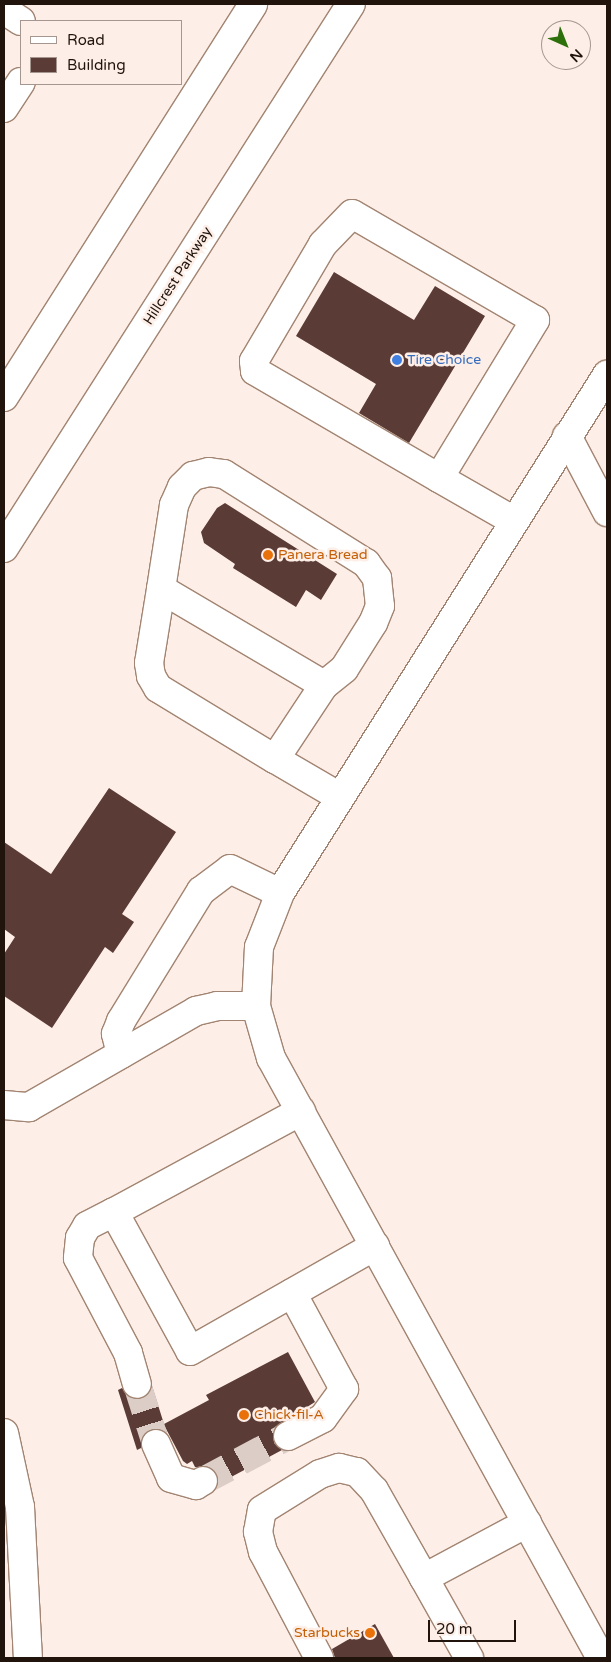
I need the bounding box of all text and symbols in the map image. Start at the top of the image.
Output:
legend [20,20,182,85]
north arrow [541,20,591,70]
text: Road [67,31,105,49]
text: N [566,45,586,65]
text: Building [67,56,126,74]
street label: Hillcrest Parkway [140,224,216,328]
place label: Tire Choice [407,352,481,368]
marker: Tire Choice [391,354,403,366]
place label: Panera Bread [278,547,368,563]
marker: Panera Bread [262,549,274,561]
place label: Chick-fil-A [254,1407,324,1423]
marker: Chick-fil-A [238,1409,250,1421]
scale bar [431,1610,518,1642]
text: 20 m [436,1620,473,1638]
place label: Starbucks [294,1625,360,1641]
marker: Starbucks [364,1627,376,1639]

